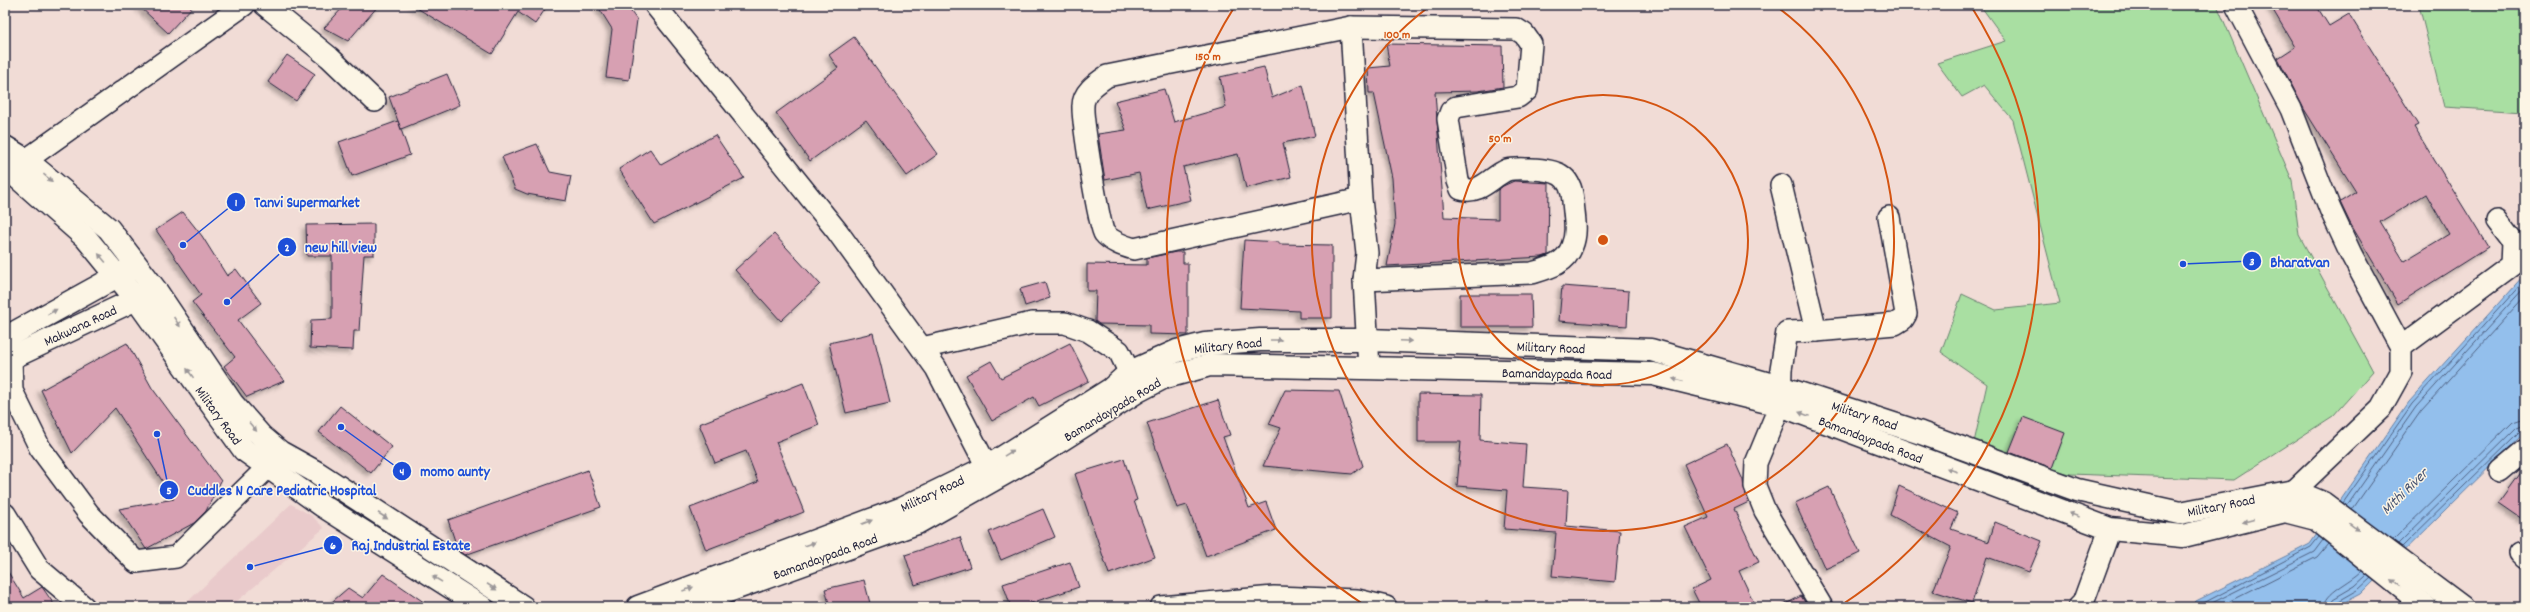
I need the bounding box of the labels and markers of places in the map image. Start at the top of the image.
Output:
callout: Tanvi Supermarket [226,188,368,215]
callout: new hill view [277,233,385,260]
centre of rings [1596,233,1610,247]
callout: Bharatvan [2242,248,2338,275]
callout: momo aunty [392,458,498,485]
callout: Cuddles N Care Pediatric Hospital [159,476,384,503]
callout: Raj Industrial Estate [323,531,478,558]

